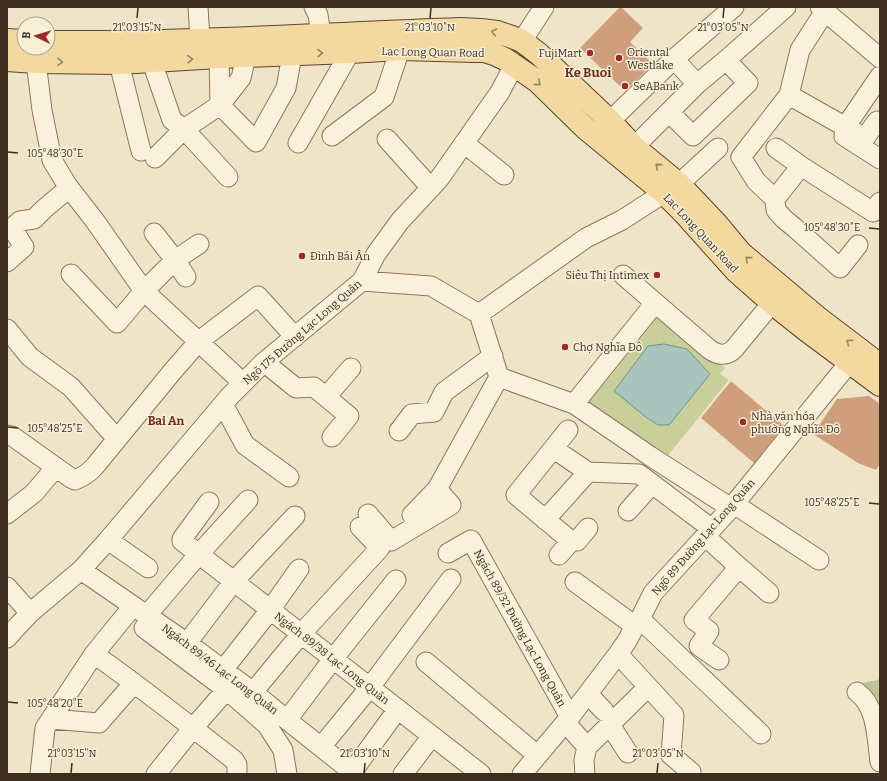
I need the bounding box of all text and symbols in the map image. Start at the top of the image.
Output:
north arrow [16,16,56,56]
text: 21°03'15"N [113,22,161,34]
text: 21°03'10"N [405,22,455,34]
text: 21°03'05"N [697,22,749,34]
one-way arrow [491,28,497,37]
text: B [20,31,33,39]
street label: Lac Long Quan Road [381,45,485,60]
place label: Oriental Westlake [627,46,674,72]
place label: FujiMart [538,47,582,60]
marker: FujiMart [585,48,595,58]
one-way arrow [317,49,323,58]
marker: Oriental Westlake [614,53,624,63]
one-way arrow [187,55,193,64]
one-way arrow [57,58,63,66]
district label: Ke Buoi [565,65,611,80]
one-way arrow [534,79,541,86]
place label: SeABank [633,80,680,93]
marker: SeABank [620,81,630,91]
text: 105°48'30"E [27,148,83,160]
one-way arrow [655,164,662,171]
street label: Lac Long Quan Road [661,191,741,276]
text: 105°48'30"E [804,222,860,234]
place label: Đình Bái Ân [310,249,370,263]
marker: Đình Bái Ân [297,251,307,261]
one-way arrow [746,256,753,263]
place label: Siêu Thị Intimex [565,269,649,282]
marker: Siêu Thị Intimex [652,270,662,280]
street label: Ngõ 175 Đường Lạc Long Quân [240,277,364,387]
one-way arrow [846,340,853,347]
place label: Chợ Nghĩa Đô [573,341,642,354]
marker: Chợ Nghĩa Đô [560,342,570,352]
place label: Nhà văn hóa phường Nghĩa Đô [751,410,840,436]
district label: Bai An [148,414,185,428]
marker: Nhà văn hóa phường Nghĩa Đô [738,417,748,427]
text: 105°48'25"E [28,423,82,435]
street label: Ngõ 89 Đường Lạc Long Quân [649,476,758,598]
text: 105°48'25"E [805,497,859,509]
street label: Ngách 89/32 Đường Lạc Long Quân [471,547,568,709]
street label: Ngách 89/38 Lạc Long Quân [272,610,392,707]
street label: Ngách 89/46 Lạc Long Quân [159,621,280,717]
text: 105°48'20"E [27,698,83,710]
text: 21°03'15"N [48,748,96,760]
text: 21°03'10"N [340,748,390,760]
text: 21°03'05"N [632,748,684,760]

